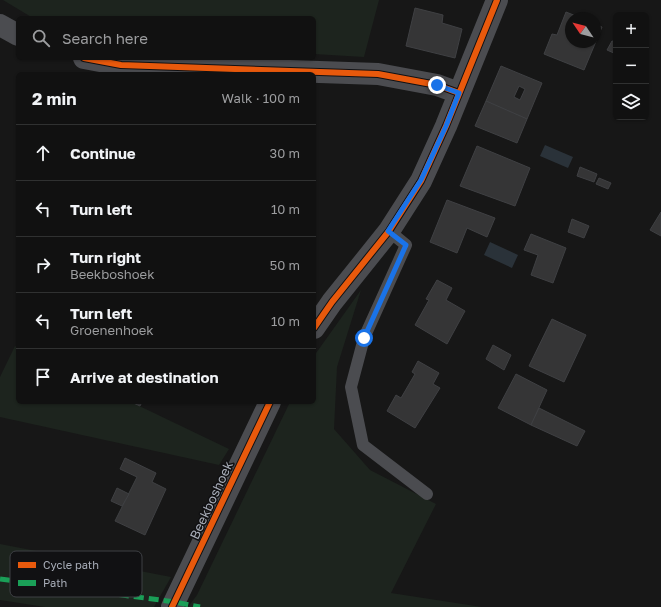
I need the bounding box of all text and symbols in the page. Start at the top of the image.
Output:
north arrow [565,12,601,48]
map controls [613,12,649,120]
button: + [613,12,649,48]
search box [16,16,316,60]
icon: search [30,27,52,49]
text: Search here [62,29,148,47]
button: − [613,48,649,84]
route end [428,76,446,94]
button: layers [613,84,649,120]
text: 2 min [32,88,76,109]
text: Walk · 100 m [222,90,300,106]
icon: ahead [32,142,54,164]
text: Continue [70,144,136,162]
text: 30 m [270,145,300,161]
icon: left [32,198,54,220]
text: Turn left [70,200,132,218]
text: 10 m [271,201,300,217]
text: Turn right [70,248,141,266]
icon: right [32,254,54,276]
text: 50 m [270,257,300,273]
text: Beekboshoek [70,266,155,282]
text: Turn left [70,304,132,322]
icon: left [32,310,54,332]
text: 10 m [271,313,300,329]
text: Groenenhoek [70,322,154,338]
route start [355,329,373,347]
icon: arrive [32,366,54,388]
text: Arrive at destination [70,368,219,386]
street label: Beekboshoek [186,458,236,542]
legend [10,551,142,597]
text: Cycle path [43,558,99,571]
text: Path [43,576,67,589]

